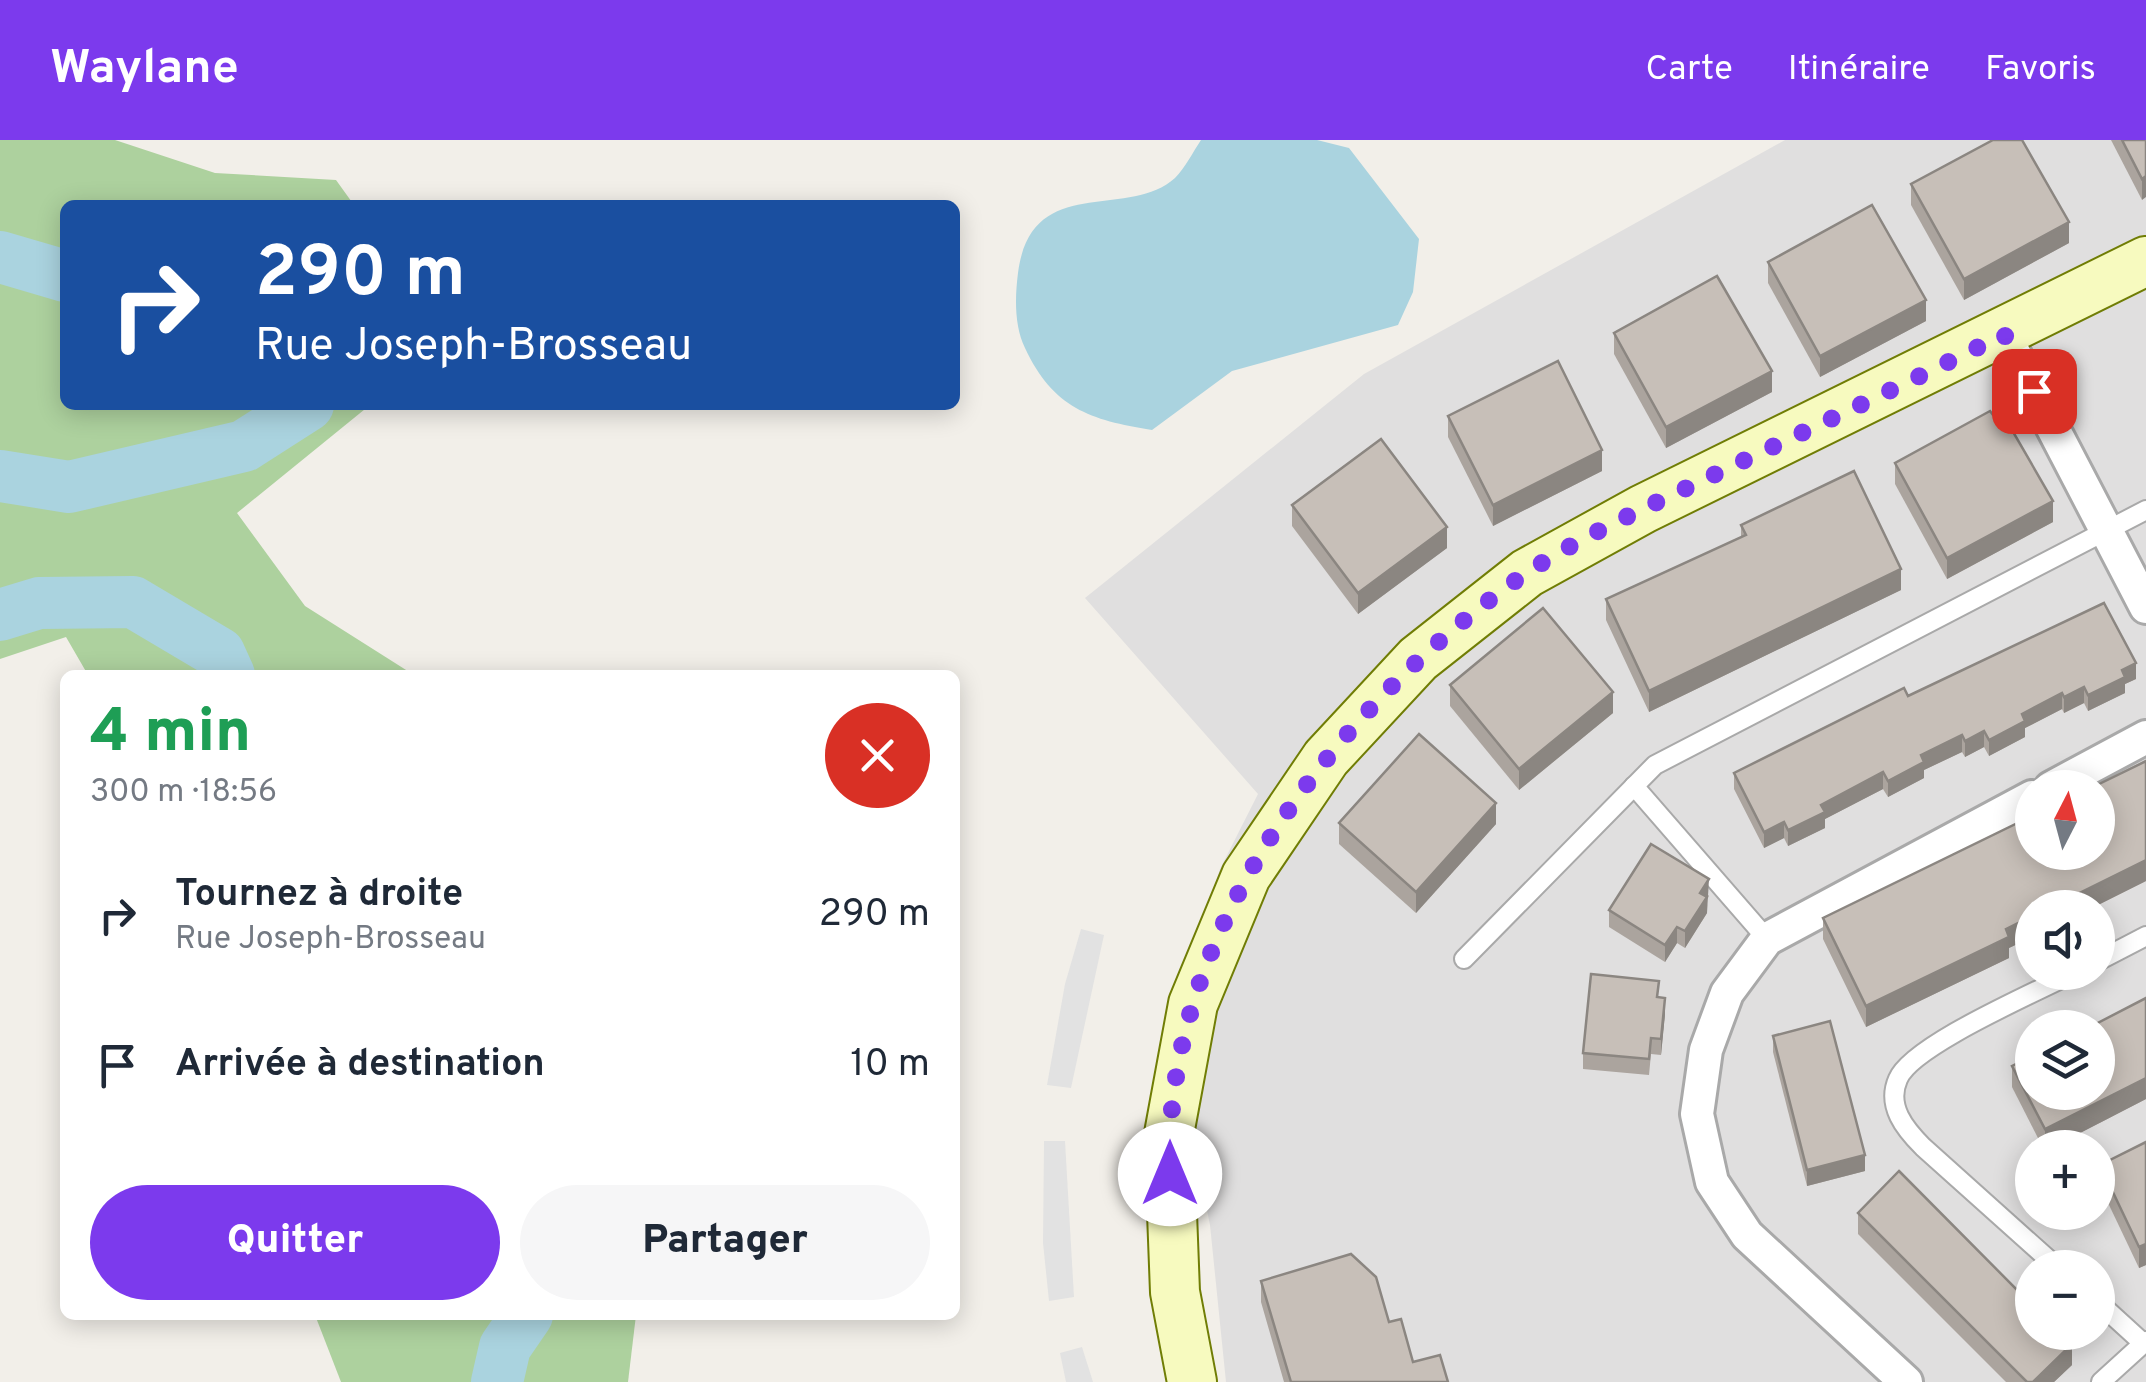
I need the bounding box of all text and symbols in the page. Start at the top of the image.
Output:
text: Waylane [50,40,239,100]
text: Carte [1645,48,1733,92]
text: Itinéraire [1788,48,1930,92]
text: Favoris [1985,48,2096,92]
text: 290 m [255,232,466,321]
icon: right [90,240,220,370]
text: Rue Joseph-Brosseau [255,319,692,376]
pin [1992,349,2077,434]
icon: arrive [2007,364,2062,419]
text: 4 min [90,697,251,773]
button: close [825,703,930,808]
north arrow [2015,770,2115,870]
map controls [2015,770,2115,1350]
text: 300 m · 18:56 [90,773,277,813]
text: Tournez à droite [175,871,463,920]
icon: right [90,888,145,943]
button: sound [2015,890,2115,990]
text: 290 m [819,891,930,940]
text: Rue Joseph-Brosseau [175,920,486,960]
button: layers [2015,1010,2115,1110]
icon: arrive [90,1038,145,1093]
text: Arrivée à destination [175,1041,545,1090]
text: 10 m [850,1041,930,1090]
position arrow [1118,1122,1222,1226]
button: + [2015,1130,2115,1230]
button: Quitter [90,1185,500,1300]
button: Partager [520,1185,930,1300]
button: − [2015,1250,2115,1350]

